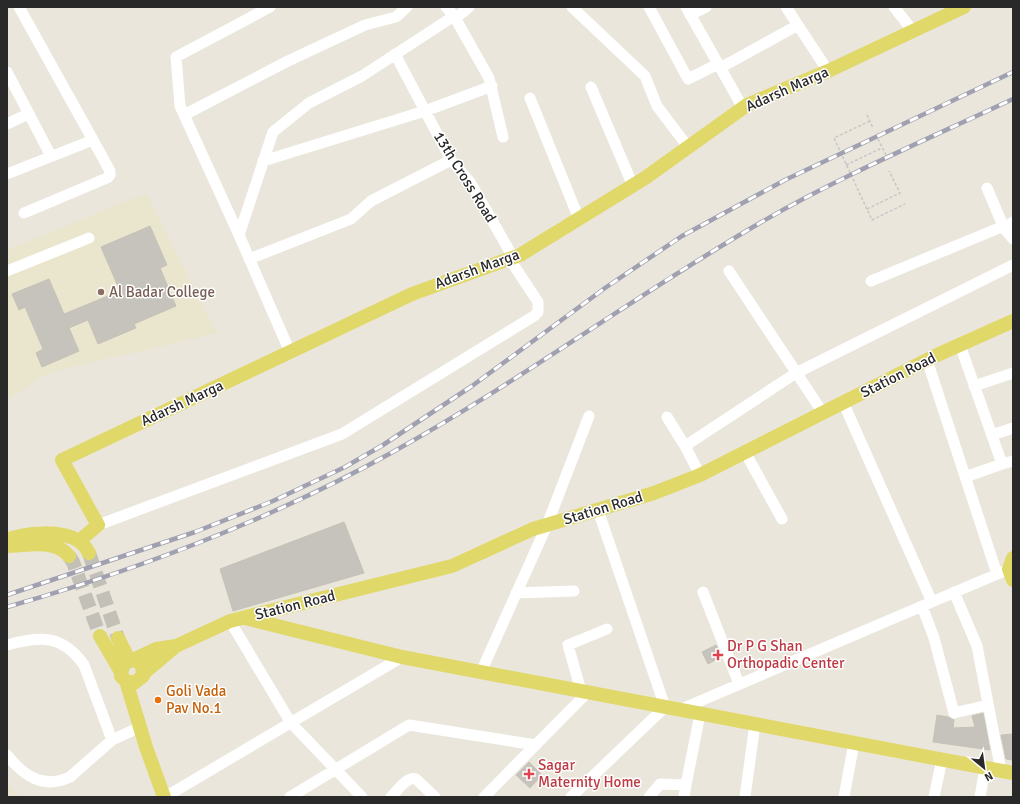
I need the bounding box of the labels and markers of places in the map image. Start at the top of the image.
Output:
place label: Al Badar College [109,283,215,301]
marker: Al Badar College [96,287,106,297]
place label: Dr P G Shan Orthopadic Center [727,637,845,672]
marker: Dr P G Shan Orthopadic Center [712,649,724,661]
place label: Goli Vada Pav No.1 [166,682,226,717]
marker: Goli Vada Pav No.1 [153,695,163,705]
place label: Sagar Maternity Home [538,756,641,791]
marker: Sagar Maternity Home [523,768,535,780]

